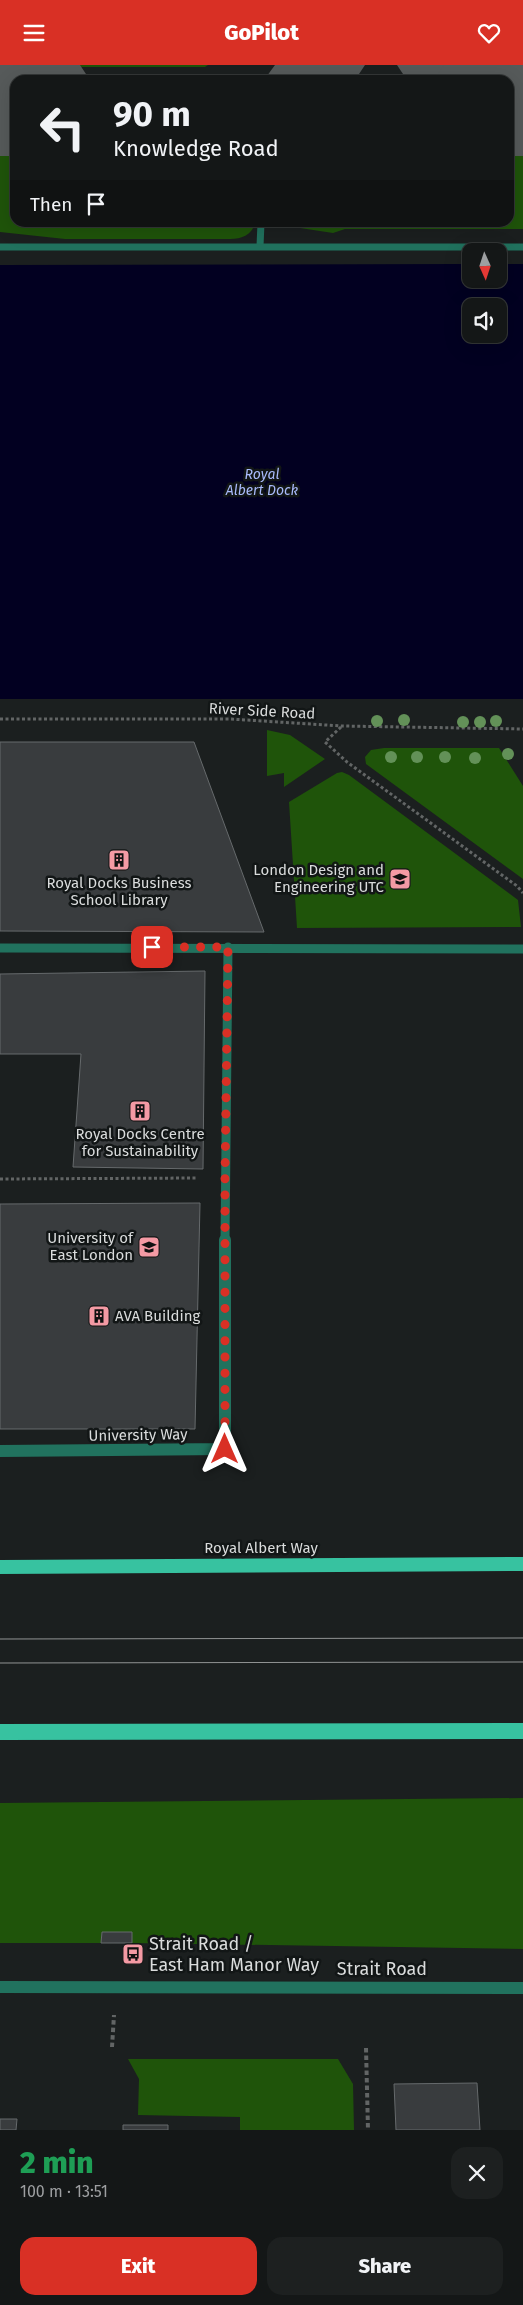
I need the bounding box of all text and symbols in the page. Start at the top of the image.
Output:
icon: menu [20,19,48,47]
text: GoPilot [224,19,299,46]
icon: heart [475,19,503,47]
text: 90 m [113,93,191,135]
icon: left [30,95,95,160]
text: Knowledge Road [113,135,279,162]
icon: arrive [82,190,110,218]
text: Then [30,193,72,216]
north arrow [462,243,508,287]
map controls [462,243,507,343]
button: sound [462,298,507,343]
water label: Royal Albert Dock [225,466,299,499]
street label: River Side Road [208,699,316,723]
building icon: Royal Docks Business School Library [107,848,131,872]
place label: London Design and Engineering UTC [253,861,385,896]
school or university icon: London Design and Engineering UTC [388,867,412,891]
place label: Royal Docks Business School Library [46,874,192,909]
pin [131,926,173,968]
icon: arrive [138,933,166,961]
building icon: Royal Docks Centre for Sustainability [128,1099,152,1123]
place label: Royal Docks Centre for Sustainability [75,1125,205,1160]
place label: University of East London [47,1229,134,1264]
school or university icon: University of East London [137,1235,161,1259]
building icon: AVA Building [87,1304,111,1328]
place label: AVA Building [115,1307,200,1325]
position arrow [198,1422,250,1474]
street label: University Way [88,1425,188,1445]
street label: Royal Albert Way [204,1539,318,1557]
place label: Strait Road / East Ham Manor Way [149,1933,319,1976]
bus stop icon: Strait Road / East Ham Manor Way [121,1942,145,1966]
street label: Strait Road [337,1958,427,1980]
text: 2 min [20,2145,93,2181]
button: close [451,2147,503,2199]
text: 100 m · 13:51 [20,2182,108,2201]
button: Exit [20,2237,257,2295]
button: Share [267,2237,503,2295]

